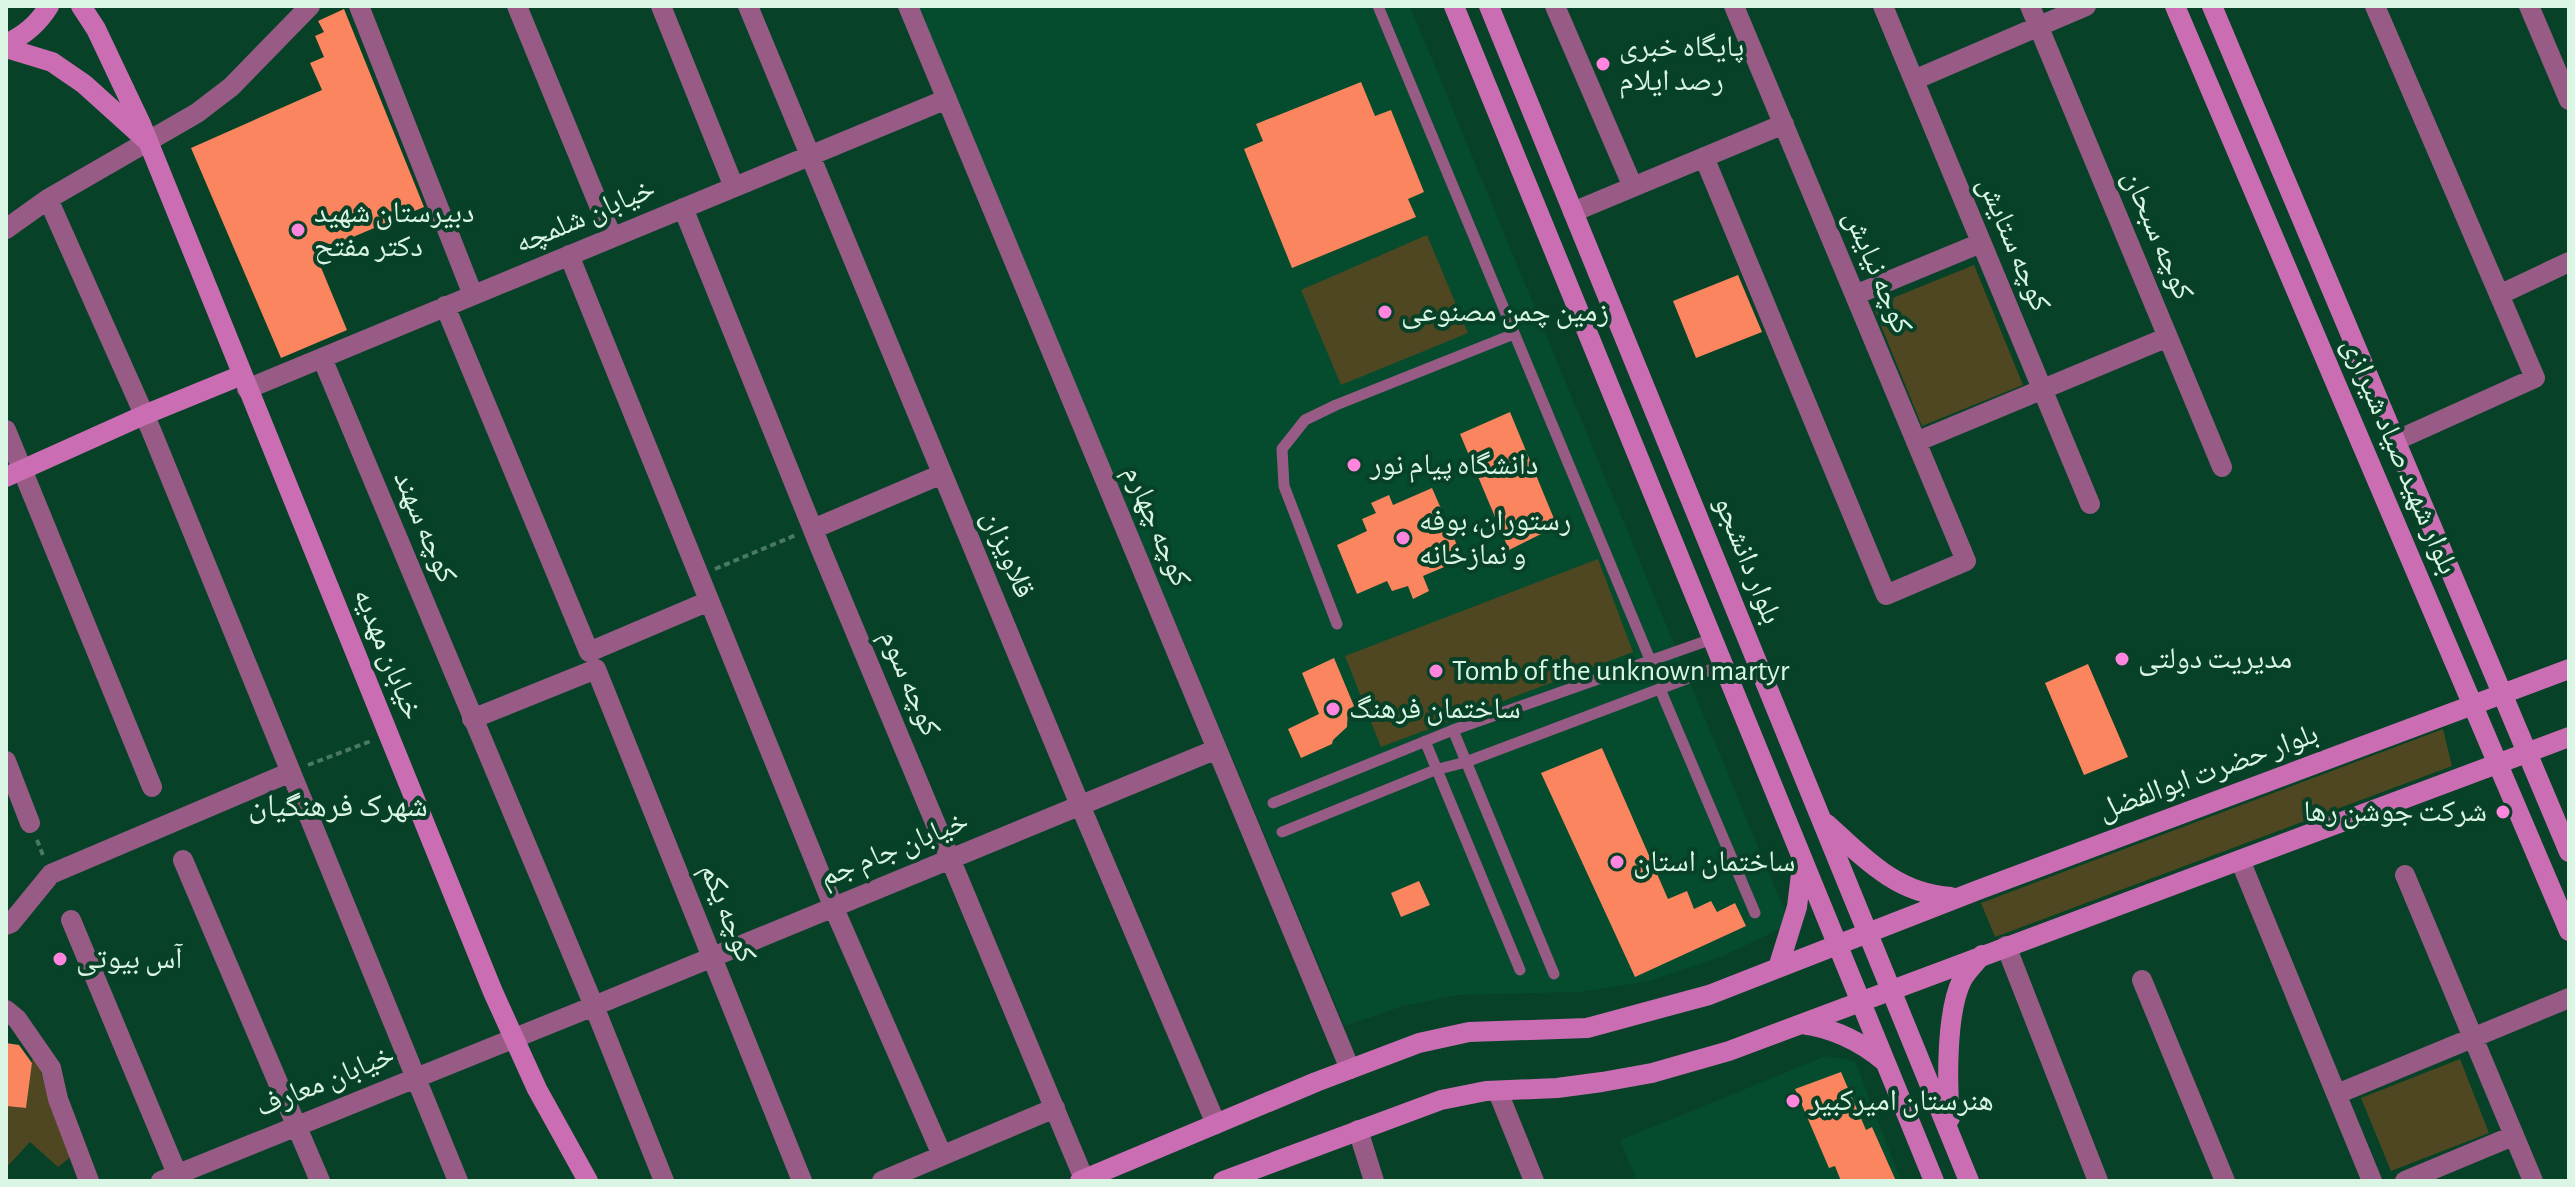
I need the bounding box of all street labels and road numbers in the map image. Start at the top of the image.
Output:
street label: کوچه سبحان [2115,166,2199,305]
street label: کوچه ستایش [1970,172,2056,316]
street label: خیابان شلمچه [511,173,660,261]
street label: كوچه نيايش [1837,206,1918,339]
street label: بلوار شهید صیاد شیرازی [2335,333,2463,579]
street label: کوچه چهارم [1115,461,1196,592]
street label: کوچه سهند [387,467,462,588]
street label: بلوار دانشجو [1708,492,1787,629]
street label: قلاویزان [974,506,1040,603]
street label: خیابان مهدیه [346,584,428,725]
street label: کوچه سوم [871,625,946,742]
street label: بلوار حضرت ابوالفضل [2094,718,2323,828]
street label: خیابان جام جم [816,806,974,896]
street label: کوچه یکم [691,859,761,968]
street label: خیابان معارف [251,1040,399,1124]

